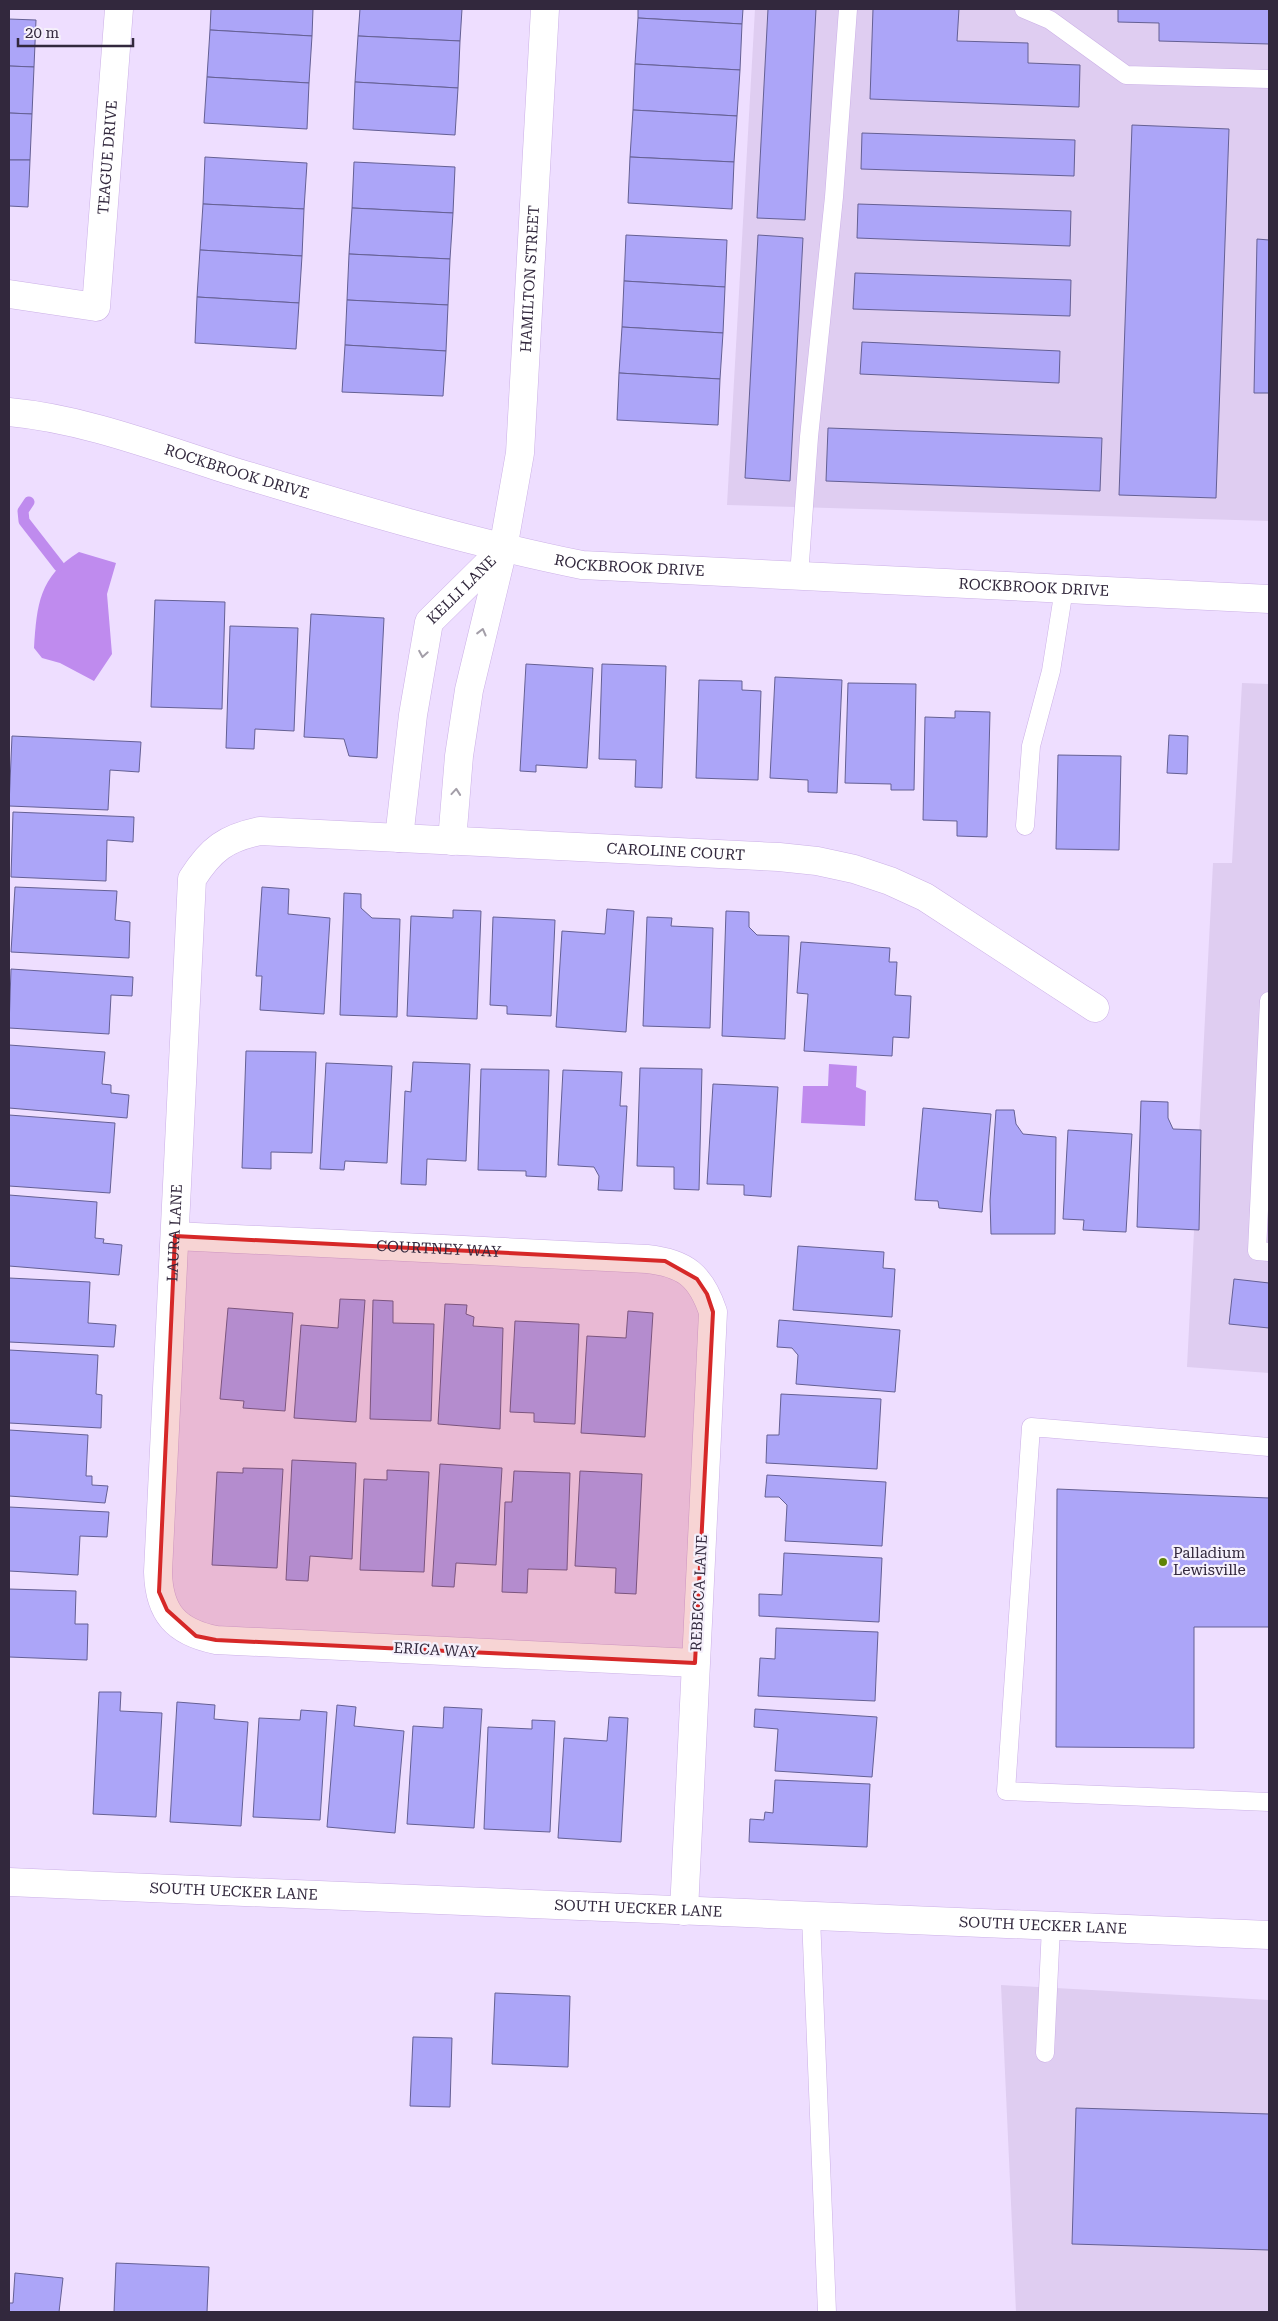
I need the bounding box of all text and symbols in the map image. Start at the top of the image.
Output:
scale bar [18,15,132,47]
text: 20 m [25,24,60,42]
street label: TEAGUE DRIVE [94,99,121,215]
street label: HAMILTON STREET [517,205,543,353]
street label: ROCKBROOK DRIVE [162,441,311,503]
street label: ROCKBROOK DRIVE [553,550,705,580]
street label: KELLI LANE [423,552,500,628]
street label: ROCKBROOK DRIVE [958,575,1109,600]
one-way arrow [476,627,487,636]
one-way arrow [419,650,429,658]
one-way arrow [451,788,462,796]
street label: CAROLINE COURT [606,839,746,864]
street label: LAURA LANE [163,1184,186,1282]
street label: COURTNEY WAY [376,1237,502,1261]
street label: REBECCA LANE [687,1534,711,1652]
place label: Palladium Lewisville [1173,1544,1246,1579]
marker: Palladium Lewisville [1157,1556,1169,1568]
street label: ERICA WAY [393,1639,480,1661]
street label: SOUTH UECKER LANE [149,1879,318,1904]
street label: SOUTH UECKER LANE [554,1896,723,1921]
street label: SOUTH UECKER LANE [959,1913,1127,1938]

